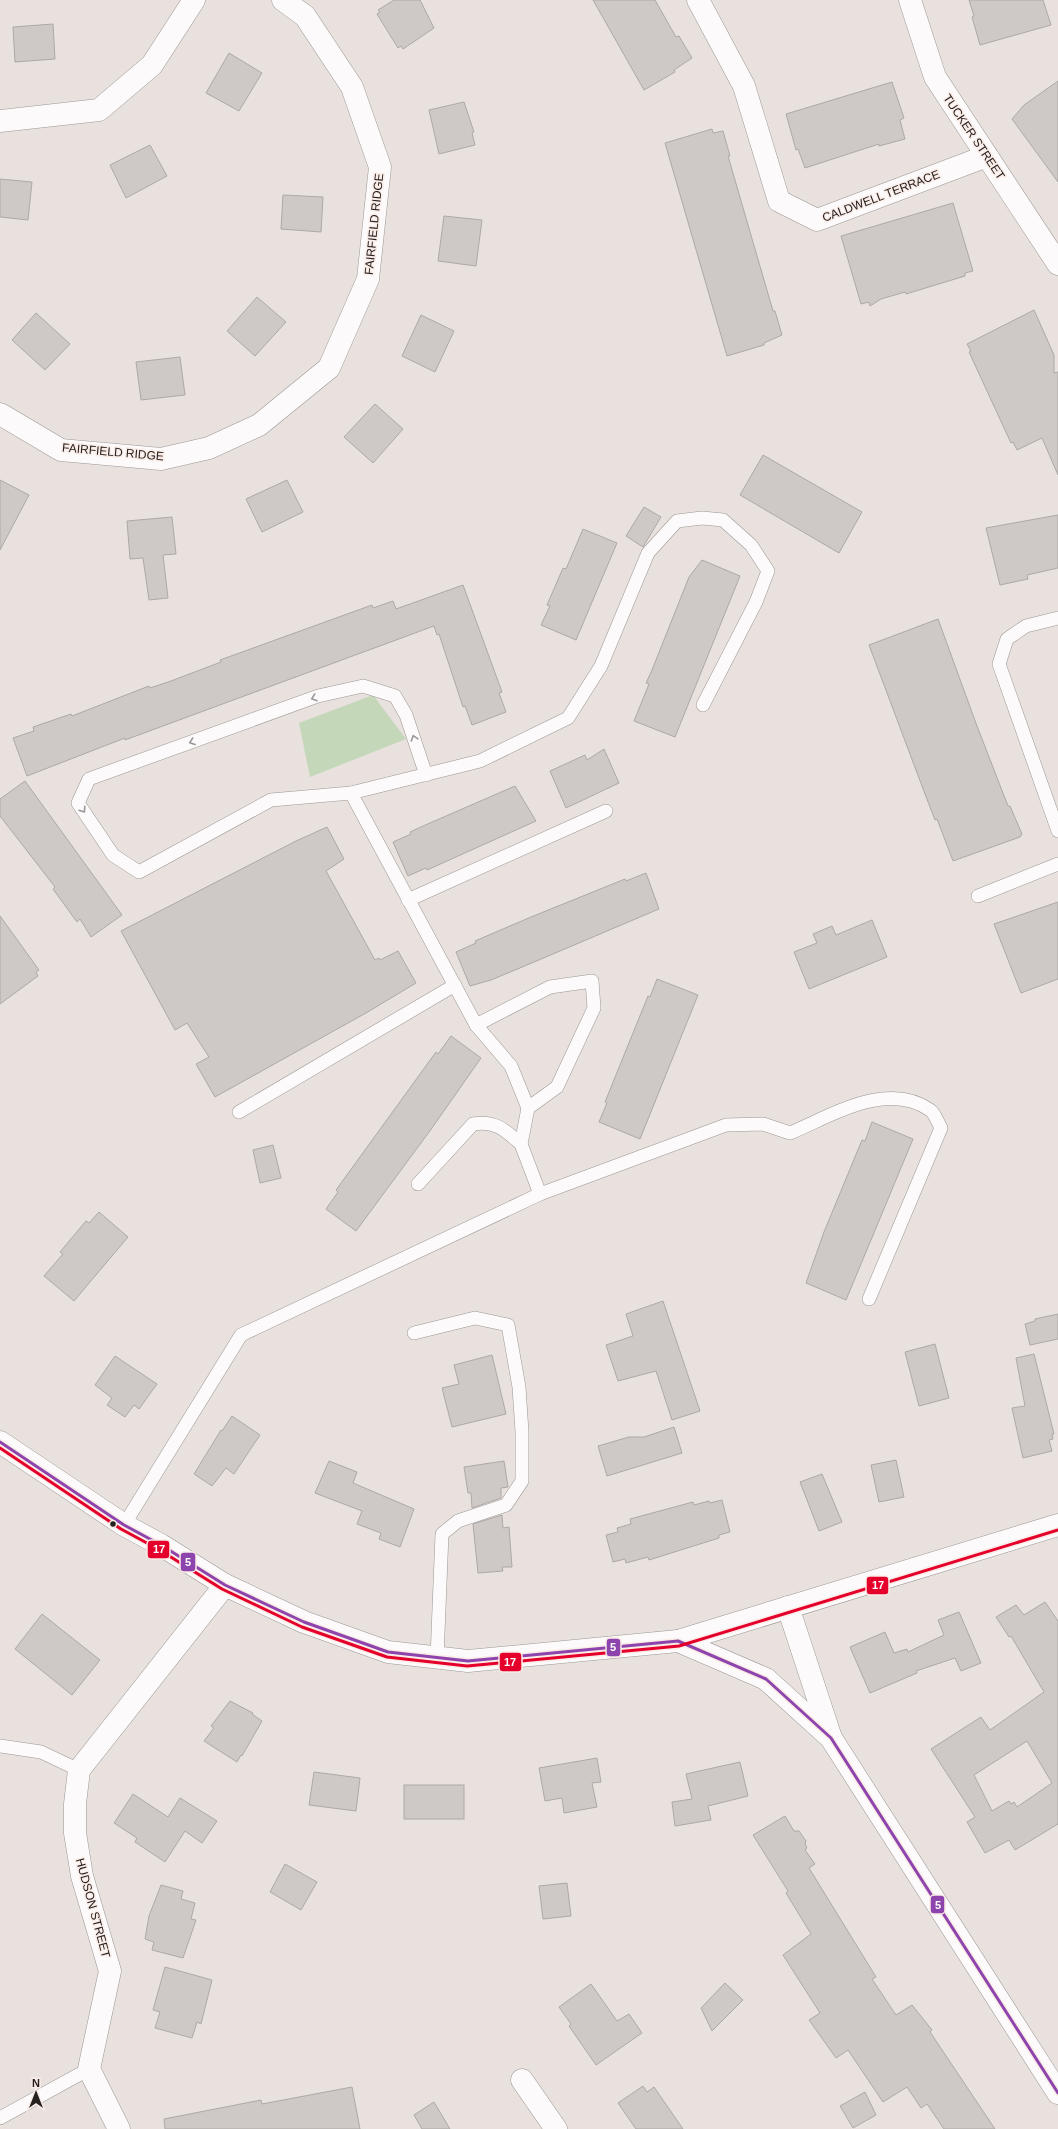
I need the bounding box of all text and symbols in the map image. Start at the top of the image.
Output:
street label: TUCKER STREET [940,92,1008,183]
street label: CALDWELL TERRACE [820,167,942,225]
street label: FAIRFIELD RIDGE [362,173,386,275]
street label: FAIRFIELD RIDGE [62,441,164,463]
one-way arrow [311,693,318,701]
one-way arrow [410,734,419,741]
one-way arrow [188,737,195,745]
one-way arrow [78,806,86,813]
unlabelled marker [108,1519,118,1529]
line badge: 17 [147,1540,170,1559]
text: 17 [153,1543,165,1555]
line badge: 5 [180,1552,196,1572]
text: 5 [185,1556,191,1568]
line badge: 17 [866,1576,889,1595]
text: 17 [872,1579,884,1591]
line badge: 5 [606,1638,621,1657]
text: 5 [610,1641,616,1653]
line badge: 17 [499,1652,522,1672]
text: 17 [504,1656,516,1668]
street label: HUDSON STREET [73,1857,113,1960]
line badge: 5 [930,1895,945,1914]
text: 5 [935,1899,941,1911]
north arrow [16,2073,56,2113]
text: N [32,2077,40,2089]

